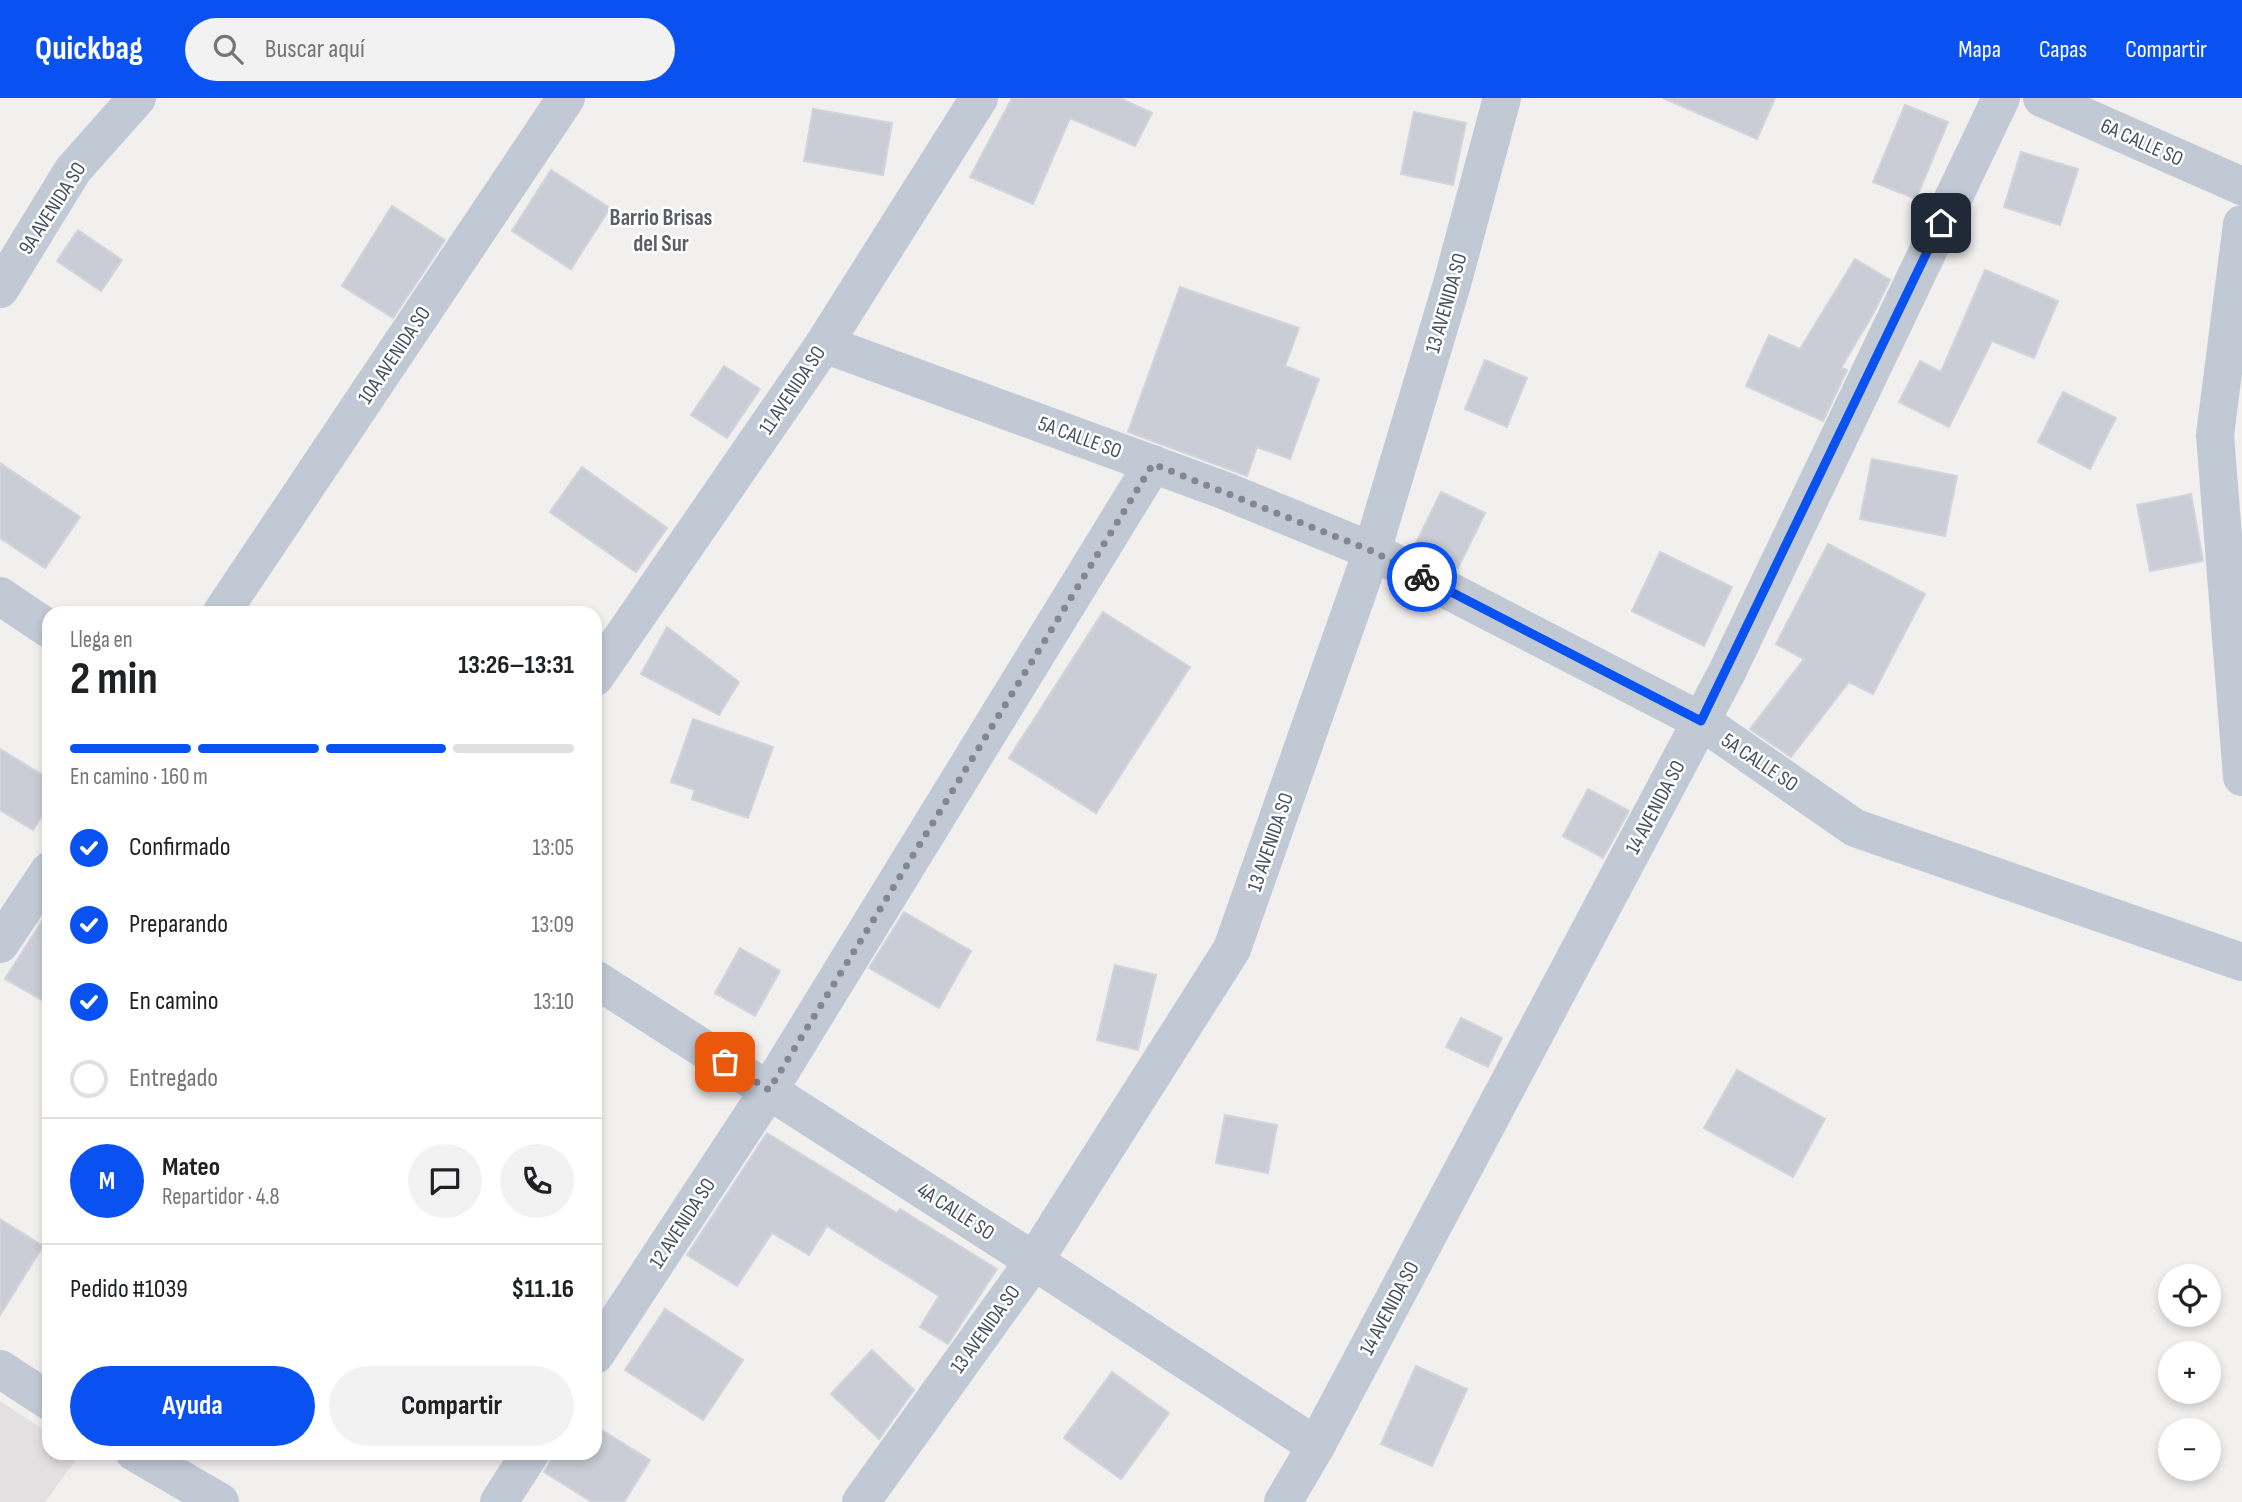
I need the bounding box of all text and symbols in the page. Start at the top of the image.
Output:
search box [185,18,675,81]
text: Quickbag [35,29,143,69]
icon: search [209,30,247,68]
text: Buscar aquí [265,34,365,65]
text: Mapa [1958,35,2001,64]
text: Capas [2039,35,2087,64]
text: Compartir [2125,35,2207,64]
street label: 6A CALLE SO [2097,113,2187,172]
street label: 9A AVENIDA SO [13,158,91,259]
pin [1911,193,1971,253]
district label: Barrio Brisas del Sur [610,204,713,258]
icon: home [1922,204,1960,242]
street label: 13 AVENIDA SO [1420,250,1473,356]
street label: 10A AVENIDA SO [353,302,436,409]
street label: 11 AVENIDA SO [754,341,831,439]
street label: 5A CALLE SO [1035,411,1125,464]
courier [1387,542,1457,612]
icon: bike [1403,558,1441,596]
text: Llega en [70,626,133,654]
text: 13:26–13:31 [458,650,574,681]
text: 2 min [70,652,158,707]
street label: 5A CALLE SO [1717,728,1803,797]
street label: 14 AVENIDA SO [1620,756,1691,858]
text: En camino · 160 m [70,763,208,791]
street label: 13 AVENIDA SO [1242,790,1299,895]
icon: check [70,829,108,867]
text: Confirmado [129,832,230,863]
text: 13:05 [533,834,574,862]
icon: check [70,906,108,944]
text: Preparando [129,909,228,940]
text: 13:09 [532,911,574,939]
icon: check [70,983,108,1021]
text: En camino [129,986,219,1017]
text: 13:10 [534,988,574,1016]
pin [695,1032,755,1092]
icon: bag [706,1043,744,1081]
text: Entregado [129,1063,218,1094]
button: chat [408,1144,482,1218]
button: phone [500,1144,574,1218]
text: Mateo [162,1152,220,1183]
text: M [99,1166,115,1197]
street label: 12 AVENIDA SO [644,1173,721,1273]
street label: 4A CALLE SO [912,1177,999,1246]
text: Repartidor · 4.8 [162,1183,280,1211]
street label: 14 AVENIDA SO [1354,1257,1425,1359]
map controls [2158,1264,2221,1481]
button: locate [2158,1264,2221,1327]
text: Pedido #1039 [70,1274,188,1305]
text: $11.16 [511,1274,574,1305]
street label: 13 AVENIDA SO [945,1280,1026,1378]
button: + [2158,1341,2221,1404]
button: Ayuda [70,1366,315,1446]
button: Compartir [329,1366,574,1446]
button: − [2158,1418,2221,1481]

